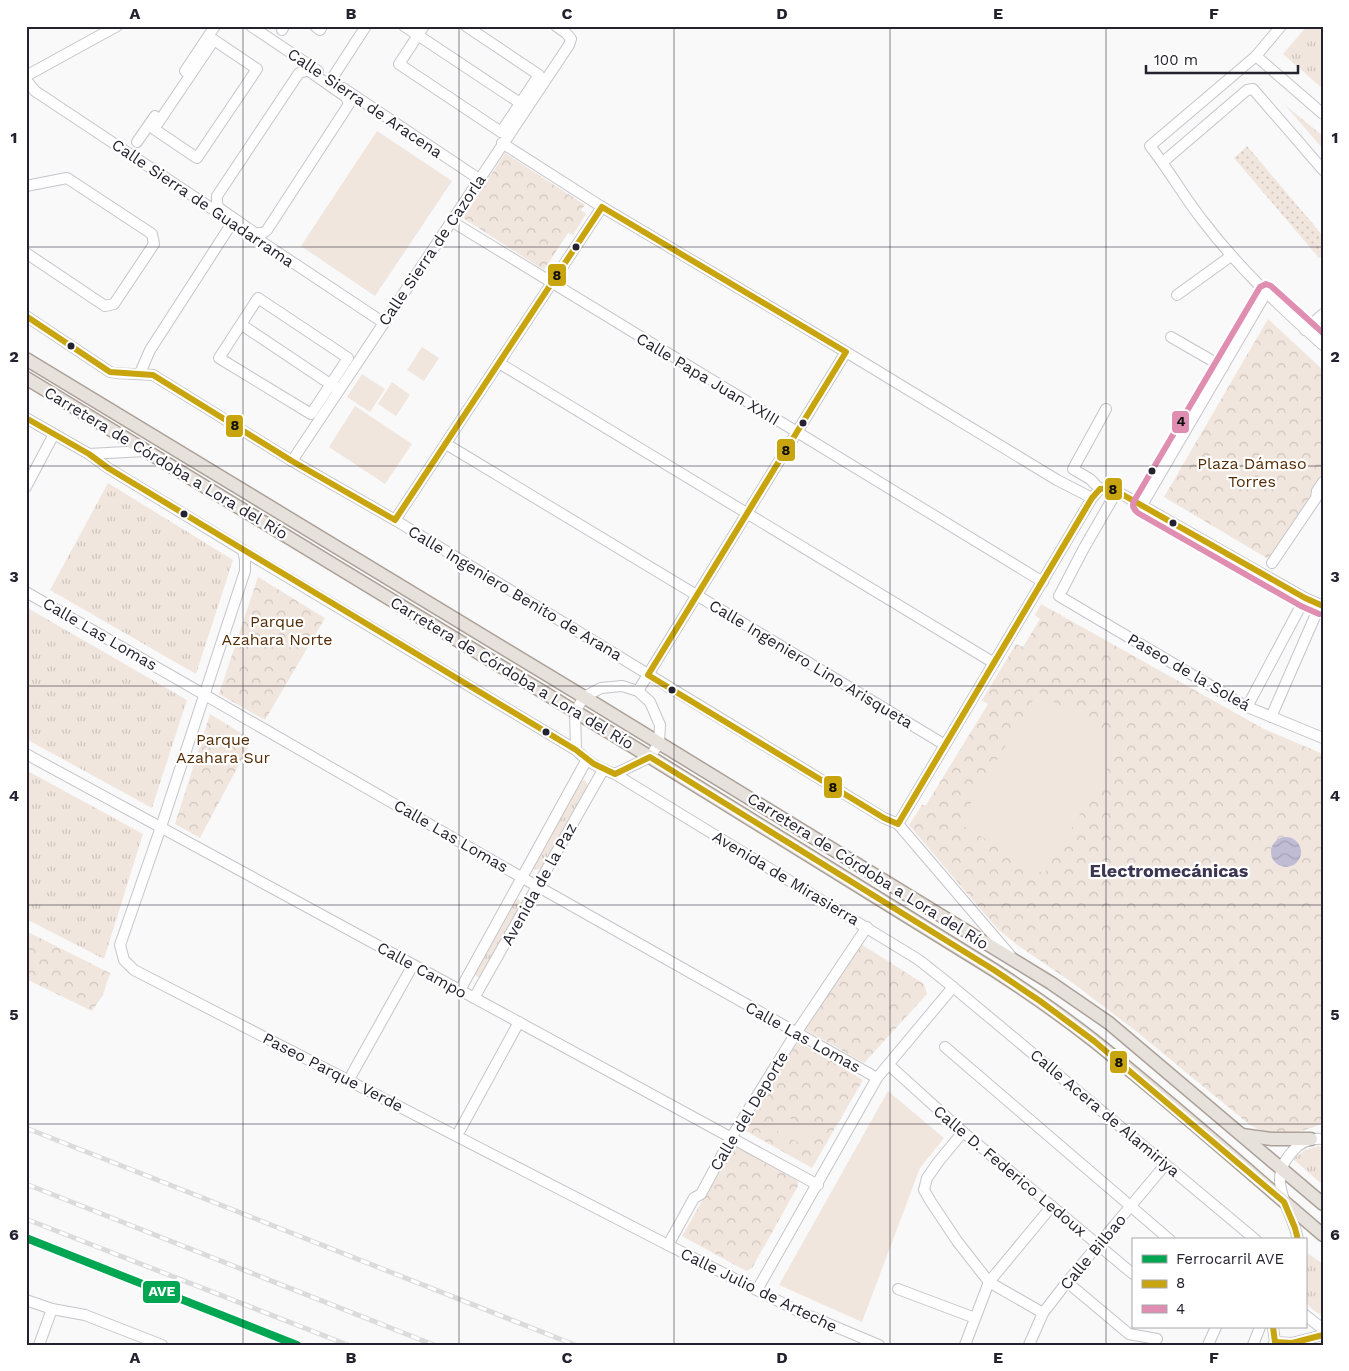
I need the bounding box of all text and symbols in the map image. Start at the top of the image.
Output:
text: A [130,4,141,23]
text: B [346,4,357,23]
text: C [562,4,573,23]
text: D [776,4,788,23]
text: E [993,4,1003,23]
text: F [1209,4,1219,23]
scale bar [1146,42,1299,74]
street label: Calle Sierra de Aracena [284,44,446,162]
text: 100 m [1154,51,1198,69]
text: 1 [11,128,17,147]
text: 1 [1332,128,1338,147]
street label: Calle Sierra de Guadarrama [108,135,298,271]
street label: Calle Sierra de Cazorla [374,171,490,329]
unlabelled marker [571,242,581,252]
line badge: 8 [547,263,567,287]
text: 8 [553,267,562,283]
street label: Calle Papa Juan XXIII [633,329,783,429]
unlabelled marker [66,341,76,351]
text: 2 [9,347,19,366]
text: 2 [1330,347,1340,366]
street label: Carretera de Córdoba a Lora del Río [41,383,291,543]
line badge: 4 [1171,410,1190,434]
text: 4 [1176,413,1186,429]
line badge: 8 [225,414,244,438]
text: 8 [231,417,240,433]
unlabelled marker [798,418,808,428]
line badge: 8 [776,438,796,462]
text: 8 [782,442,791,458]
park label: Plaza Dámaso Torres [1197,454,1307,491]
unlabelled marker [1147,466,1157,476]
line badge: 8 [1104,477,1123,501]
text: 8 [1109,481,1118,497]
unlabelled marker [179,509,189,519]
unlabelled marker [1168,518,1178,528]
street label: Calle Ingeniero Benito de Arana [405,521,625,665]
text: 3 [9,567,19,586]
text: 3 [1330,567,1340,586]
street label: Carretera de Córdoba a Lora del Río [387,593,637,753]
street label: Calle Las Lomas [40,594,160,674]
street label: Calle Ingeniero Lino Arisqueta [706,596,916,732]
park label: Parque Azahara Norte [222,612,332,649]
street label: Paseo de la Soleá [1124,629,1254,715]
unlabelled marker [667,685,677,695]
unlabelled marker [541,727,551,737]
park label: Parque Azahara Sur [176,730,271,767]
line badge: 8 [823,775,843,799]
text: 8 [829,779,838,795]
text: 4 [9,786,19,805]
text: 4 [1330,786,1340,805]
street label: Carretera de Córdoba a Lora del Río [744,789,992,953]
street label: Calle Las Lomas [391,796,511,876]
street label: Avenida de la Paz [497,819,581,949]
street label: Avenida de Mirasierra [709,827,863,929]
district label: Electromecánicas [1090,860,1249,881]
street label: Calle Campo [374,938,470,1002]
street label: Calle Las Lomas [742,997,864,1077]
text: 5 [9,1005,19,1024]
text: 5 [1330,1005,1340,1024]
street label: Paseo Parque Verde [260,1028,406,1116]
street label: Calle Acera de Alamiriya [1027,1045,1183,1181]
street label: Calle del Deporte [706,1048,792,1174]
line badge: 8 [1109,1050,1128,1074]
text: 8 [1115,1054,1124,1070]
street label: Calle D. Federico Ledoux [930,1101,1090,1241]
street label: Calle Bilbao [1056,1210,1130,1294]
text: 6 [9,1225,19,1244]
text: 6 [1330,1225,1340,1244]
legend [1132,1238,1306,1328]
street label: Calle Julio de Arteche [678,1244,840,1336]
text: Ferrocarril AVE [1176,1250,1284,1268]
text: 8 [1176,1274,1185,1292]
line badge: AVE [142,1280,181,1304]
text: AVE [149,1283,176,1299]
text: 4 [1176,1300,1185,1318]
text: A [130,1348,141,1367]
text: B [346,1348,357,1367]
text: C [562,1348,573,1367]
text: D [776,1348,788,1367]
text: E [993,1348,1003,1367]
text: F [1209,1348,1219,1367]

